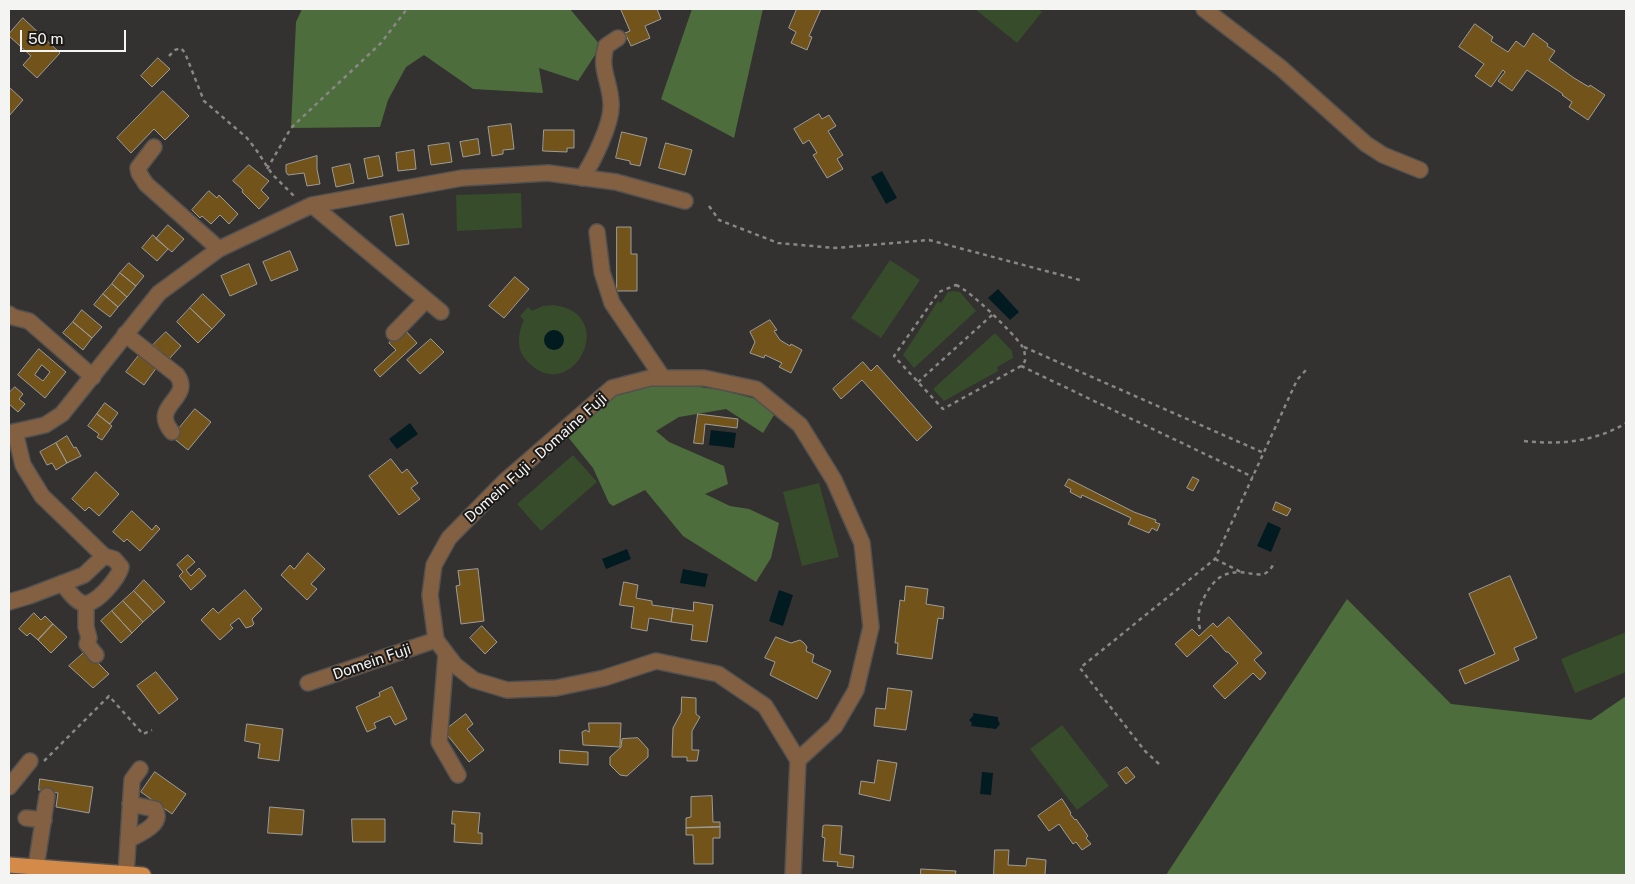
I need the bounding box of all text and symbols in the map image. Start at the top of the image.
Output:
scale bar [22,20,129,52]
text: 50 m [28,30,63,47]
street label: Domein Fuji - Domaine Fuji [461,390,611,526]
street label: Domein Fuji [330,640,414,684]

